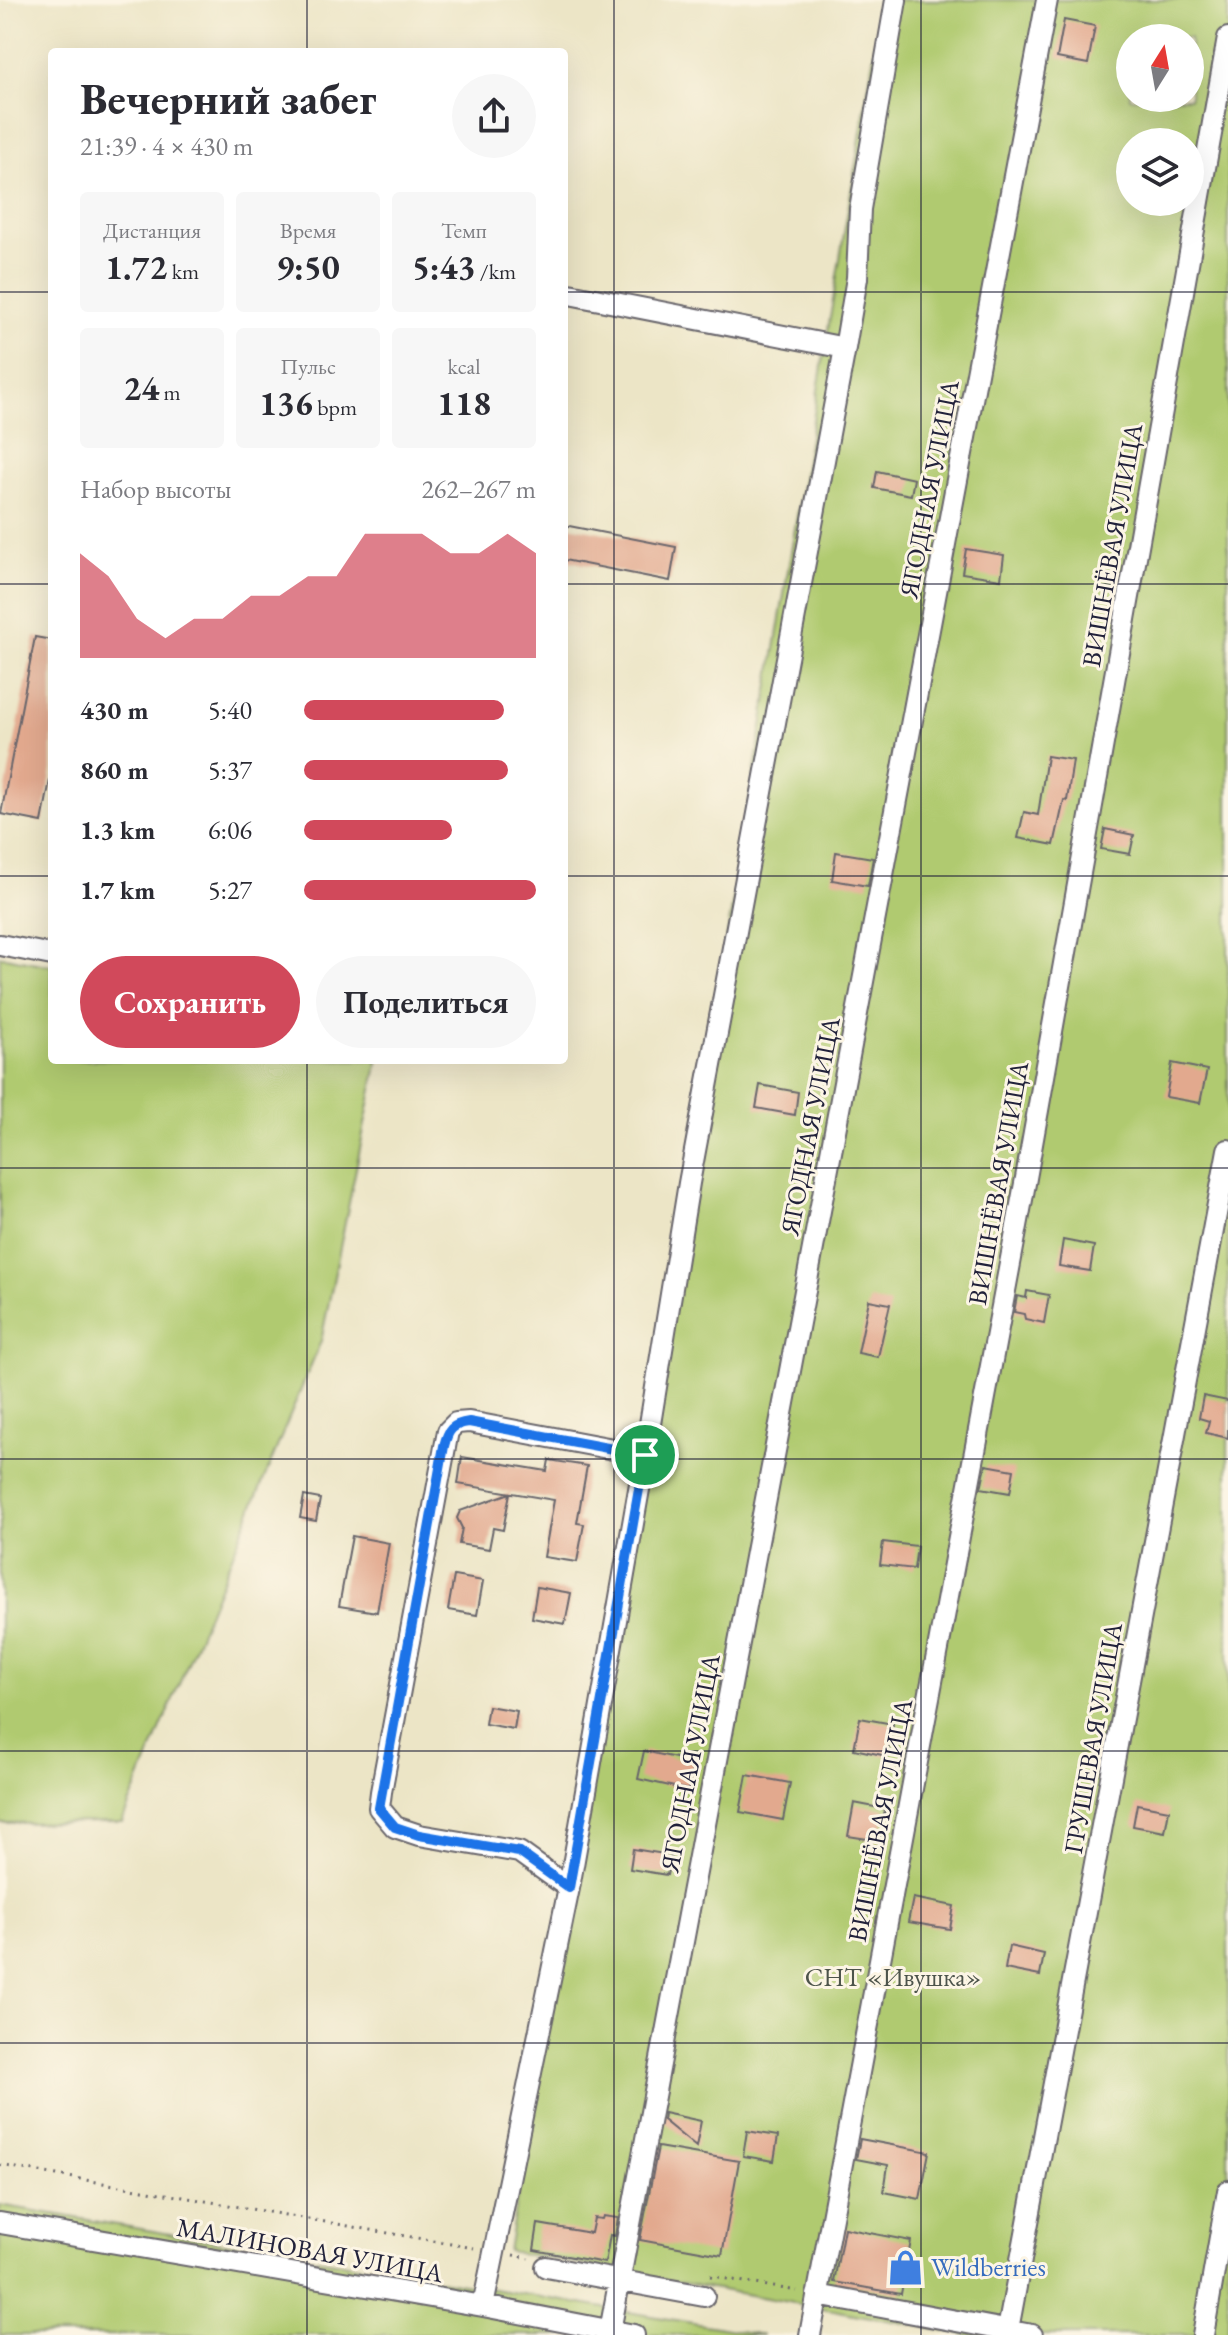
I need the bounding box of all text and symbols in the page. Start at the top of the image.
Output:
north arrow [1116,24,1204,112]
map controls [1116,24,1204,216]
text: Вечерний забег [80,70,376,127]
button: share [452,74,536,158]
button: layers [1116,128,1204,216]
text: 21:39 · 4 × 430 m [80,129,253,163]
text: Дистанция [103,216,201,245]
text: Время [280,216,336,245]
text: Темп [441,216,487,245]
text: 1.72 [105,245,167,289]
text: 9:50 [276,245,340,289]
text: 5:43 [412,245,475,289]
text: km [167,257,199,286]
text: /km [475,257,516,286]
text: Пульс [280,352,336,381]
text: kcal [447,352,481,381]
text: 24 [123,366,159,410]
street label: ЯГОДНАЯ УЛИЦА [891,376,967,602]
text: m [159,378,181,407]
text: 136 [259,381,313,425]
text: 118 [437,381,491,425]
text: bpm [313,393,357,422]
street label: ВИШНЁВАЯ УЛИЦА [1074,419,1150,670]
text: Набор высоты [80,472,231,506]
text: 262–267 m [421,472,536,506]
text: 430 m [80,693,148,727]
text: 5:40 [208,693,252,727]
text: 860 m [80,753,148,787]
text: 5:37 [208,753,252,787]
text: 1.3 km [80,813,155,847]
text: 6:06 [208,813,252,847]
text: 1.7 km [80,873,155,907]
text: 5:27 [208,873,252,907]
button: Сохранить [80,956,300,1048]
button: Поделиться [316,956,536,1048]
street label: ЯГОДНАЯ УЛИЦА [772,1013,848,1239]
street label: ВИШНЁВАЯ УЛИЦА [960,1057,1036,1308]
pin [611,1421,679,1489]
icon: arrive [623,1433,667,1477]
street label: ГРУШЕВАЯ УЛИЦА [1056,1619,1130,1856]
street label: ЯГОДНАЯ УЛИЦА [652,1650,728,1876]
street label: ВИШНЁВАЯ УЛИЦА [840,1695,920,1944]
park label: СНТ «Ивушка» [805,1960,981,1994]
street label: МАЛИНОВАЯ УЛИЦА [174,2210,447,2290]
shop icon: Wildberries [886,2248,924,2286]
place label: Wildberries [931,2250,1046,2284]

